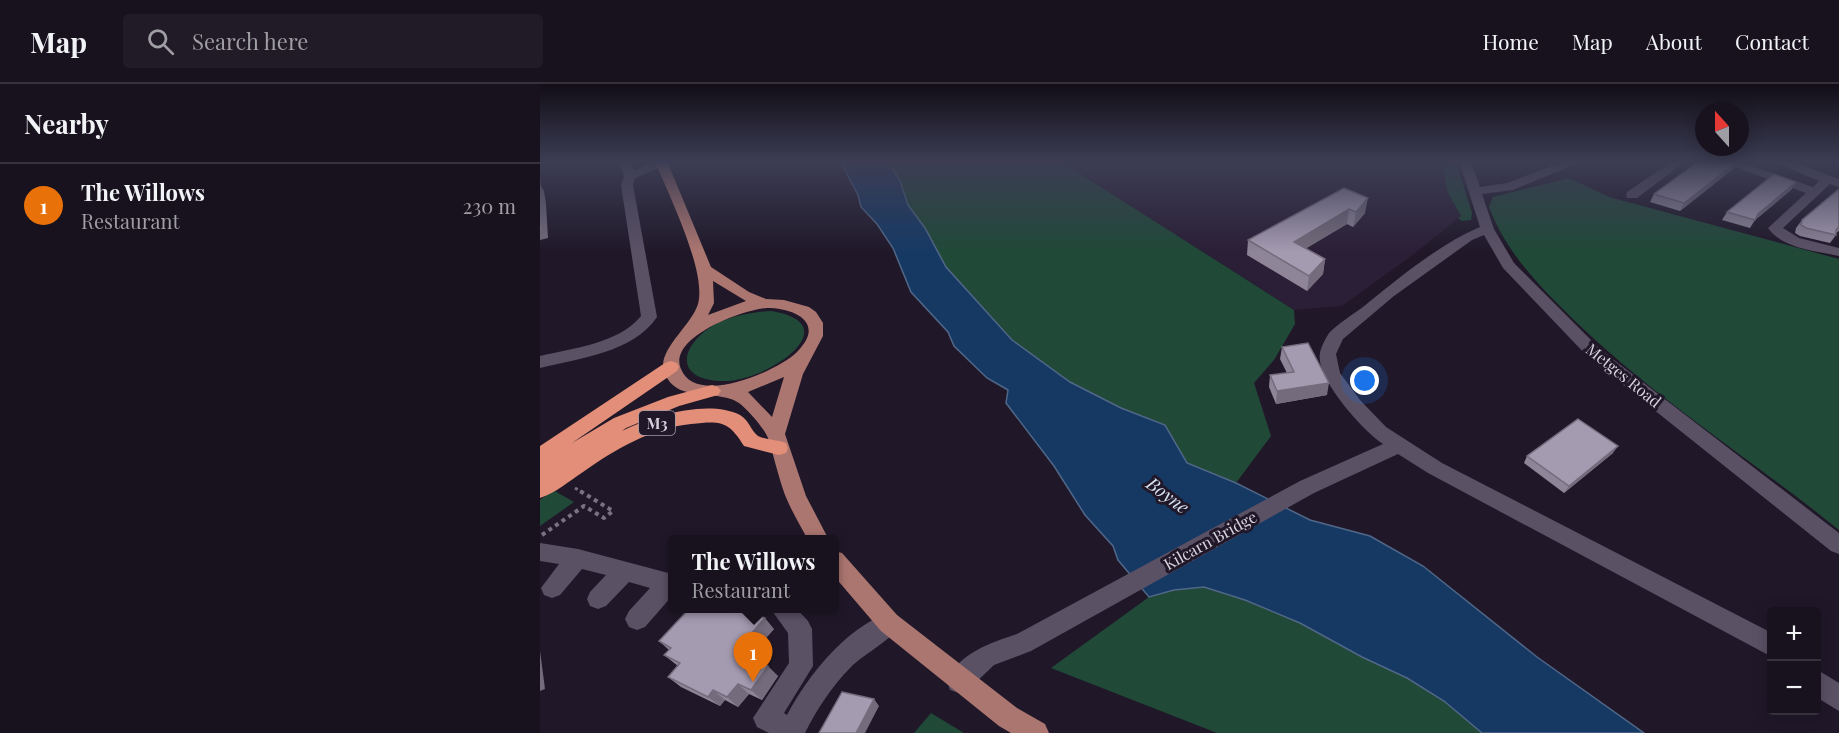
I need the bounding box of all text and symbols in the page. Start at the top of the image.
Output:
search box [123,14,543,68]
text: Map [30,23,87,60]
icon: search [144,25,177,58]
text: Search here [192,26,308,56]
text: Home [1483,27,1539,55]
text: Map [1572,27,1613,55]
text: About [1646,27,1702,55]
text: Contact [1735,27,1809,55]
north arrow [1695,102,1749,156]
text: Nearby [24,106,109,141]
text: The Willows [81,177,205,207]
text: 1 [40,192,47,219]
text: 230 m [463,192,516,219]
text: Restaurant [81,207,180,234]
street label: Metges Road [1582,338,1666,412]
your location [1350,366,1379,395]
road number: M3 [639,411,675,435]
water label: Boyne [1141,471,1194,519]
street label: Kilcarn Bridge [1160,506,1260,574]
popup [668,535,839,613]
text: The Willows [692,546,815,576]
text: Restaurant [692,576,790,603]
map controls [1767,607,1821,715]
button: + [1767,607,1821,661]
pin: 1 [734,632,772,682]
button: − [1767,661,1821,715]

